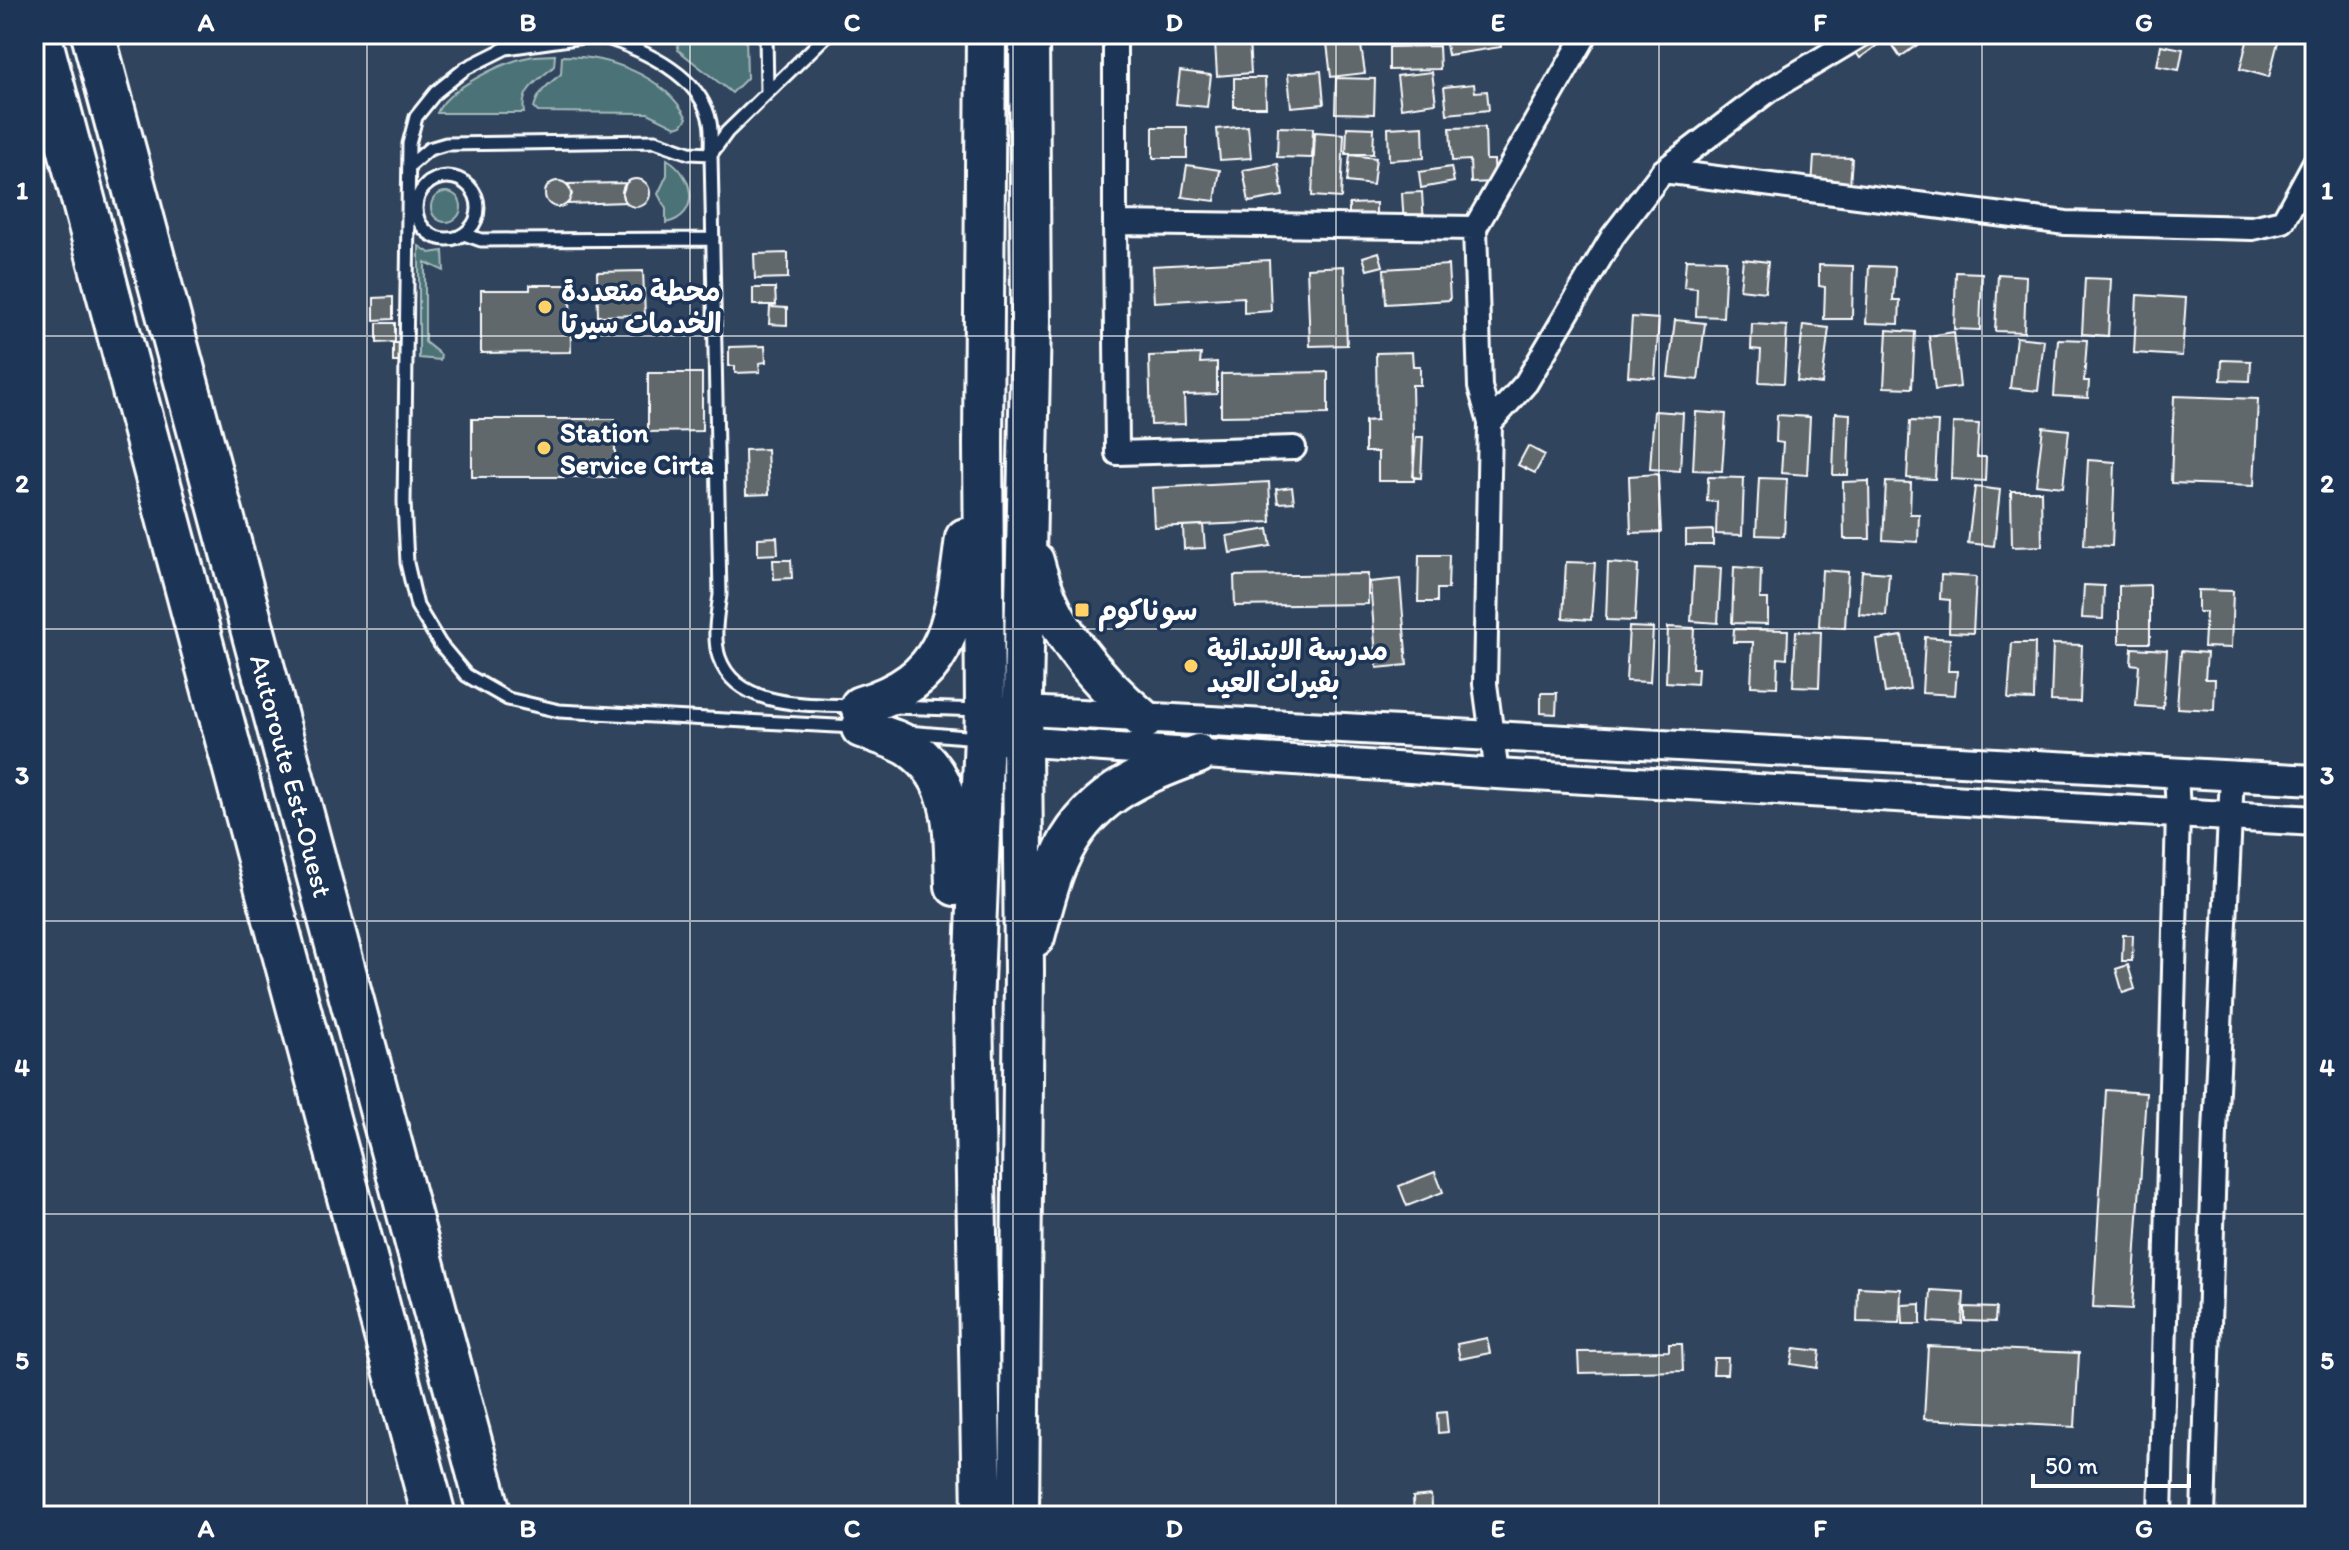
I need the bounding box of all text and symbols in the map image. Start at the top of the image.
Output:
text: A [197,6,215,38]
text: B [520,6,537,38]
text: C [844,6,861,38]
text: D [1165,6,1183,38]
text: E [1491,6,1505,38]
text: F [1813,6,1827,38]
text: G [2135,6,2153,38]
text: 1 [16,174,28,206]
text: 1 [2321,174,2333,206]
place label: محطة متعددة الخدمات سيرتا [561,274,722,340]
marker: محطة متعددة الخدمات سيرتا [536,298,554,316]
place label: Station Service Cirta [560,415,714,481]
marker: Station Service Cirta [535,439,553,457]
text: 2 [15,467,29,499]
text: 2 [2320,467,2334,499]
place label: سوناكوم [1098,593,1198,632]
marker: سوناكوم [1073,601,1091,619]
place label: مدرسة الابتدائية بقيرات العيد [1207,633,1388,700]
street label: Autoroute Est-Ouest [243,651,341,901]
marker: مدرسة الابتدائية بقيرات العيد [1182,657,1200,675]
text: 3 [15,759,29,791]
text: 3 [2320,759,2334,791]
text: 4 [14,1051,30,1083]
text: 4 [2319,1051,2335,1083]
text: 5 [15,1344,29,1376]
text: 5 [2320,1344,2334,1376]
scale bar [2033,1438,2189,1488]
text: 50 m [2045,1451,2098,1480]
text: A [197,1512,215,1544]
text: B [520,1512,537,1544]
text: C [844,1512,861,1544]
text: D [1165,1512,1183,1544]
text: E [1491,1512,1505,1544]
text: F [1813,1512,1827,1544]
text: G [2135,1512,2153,1544]

